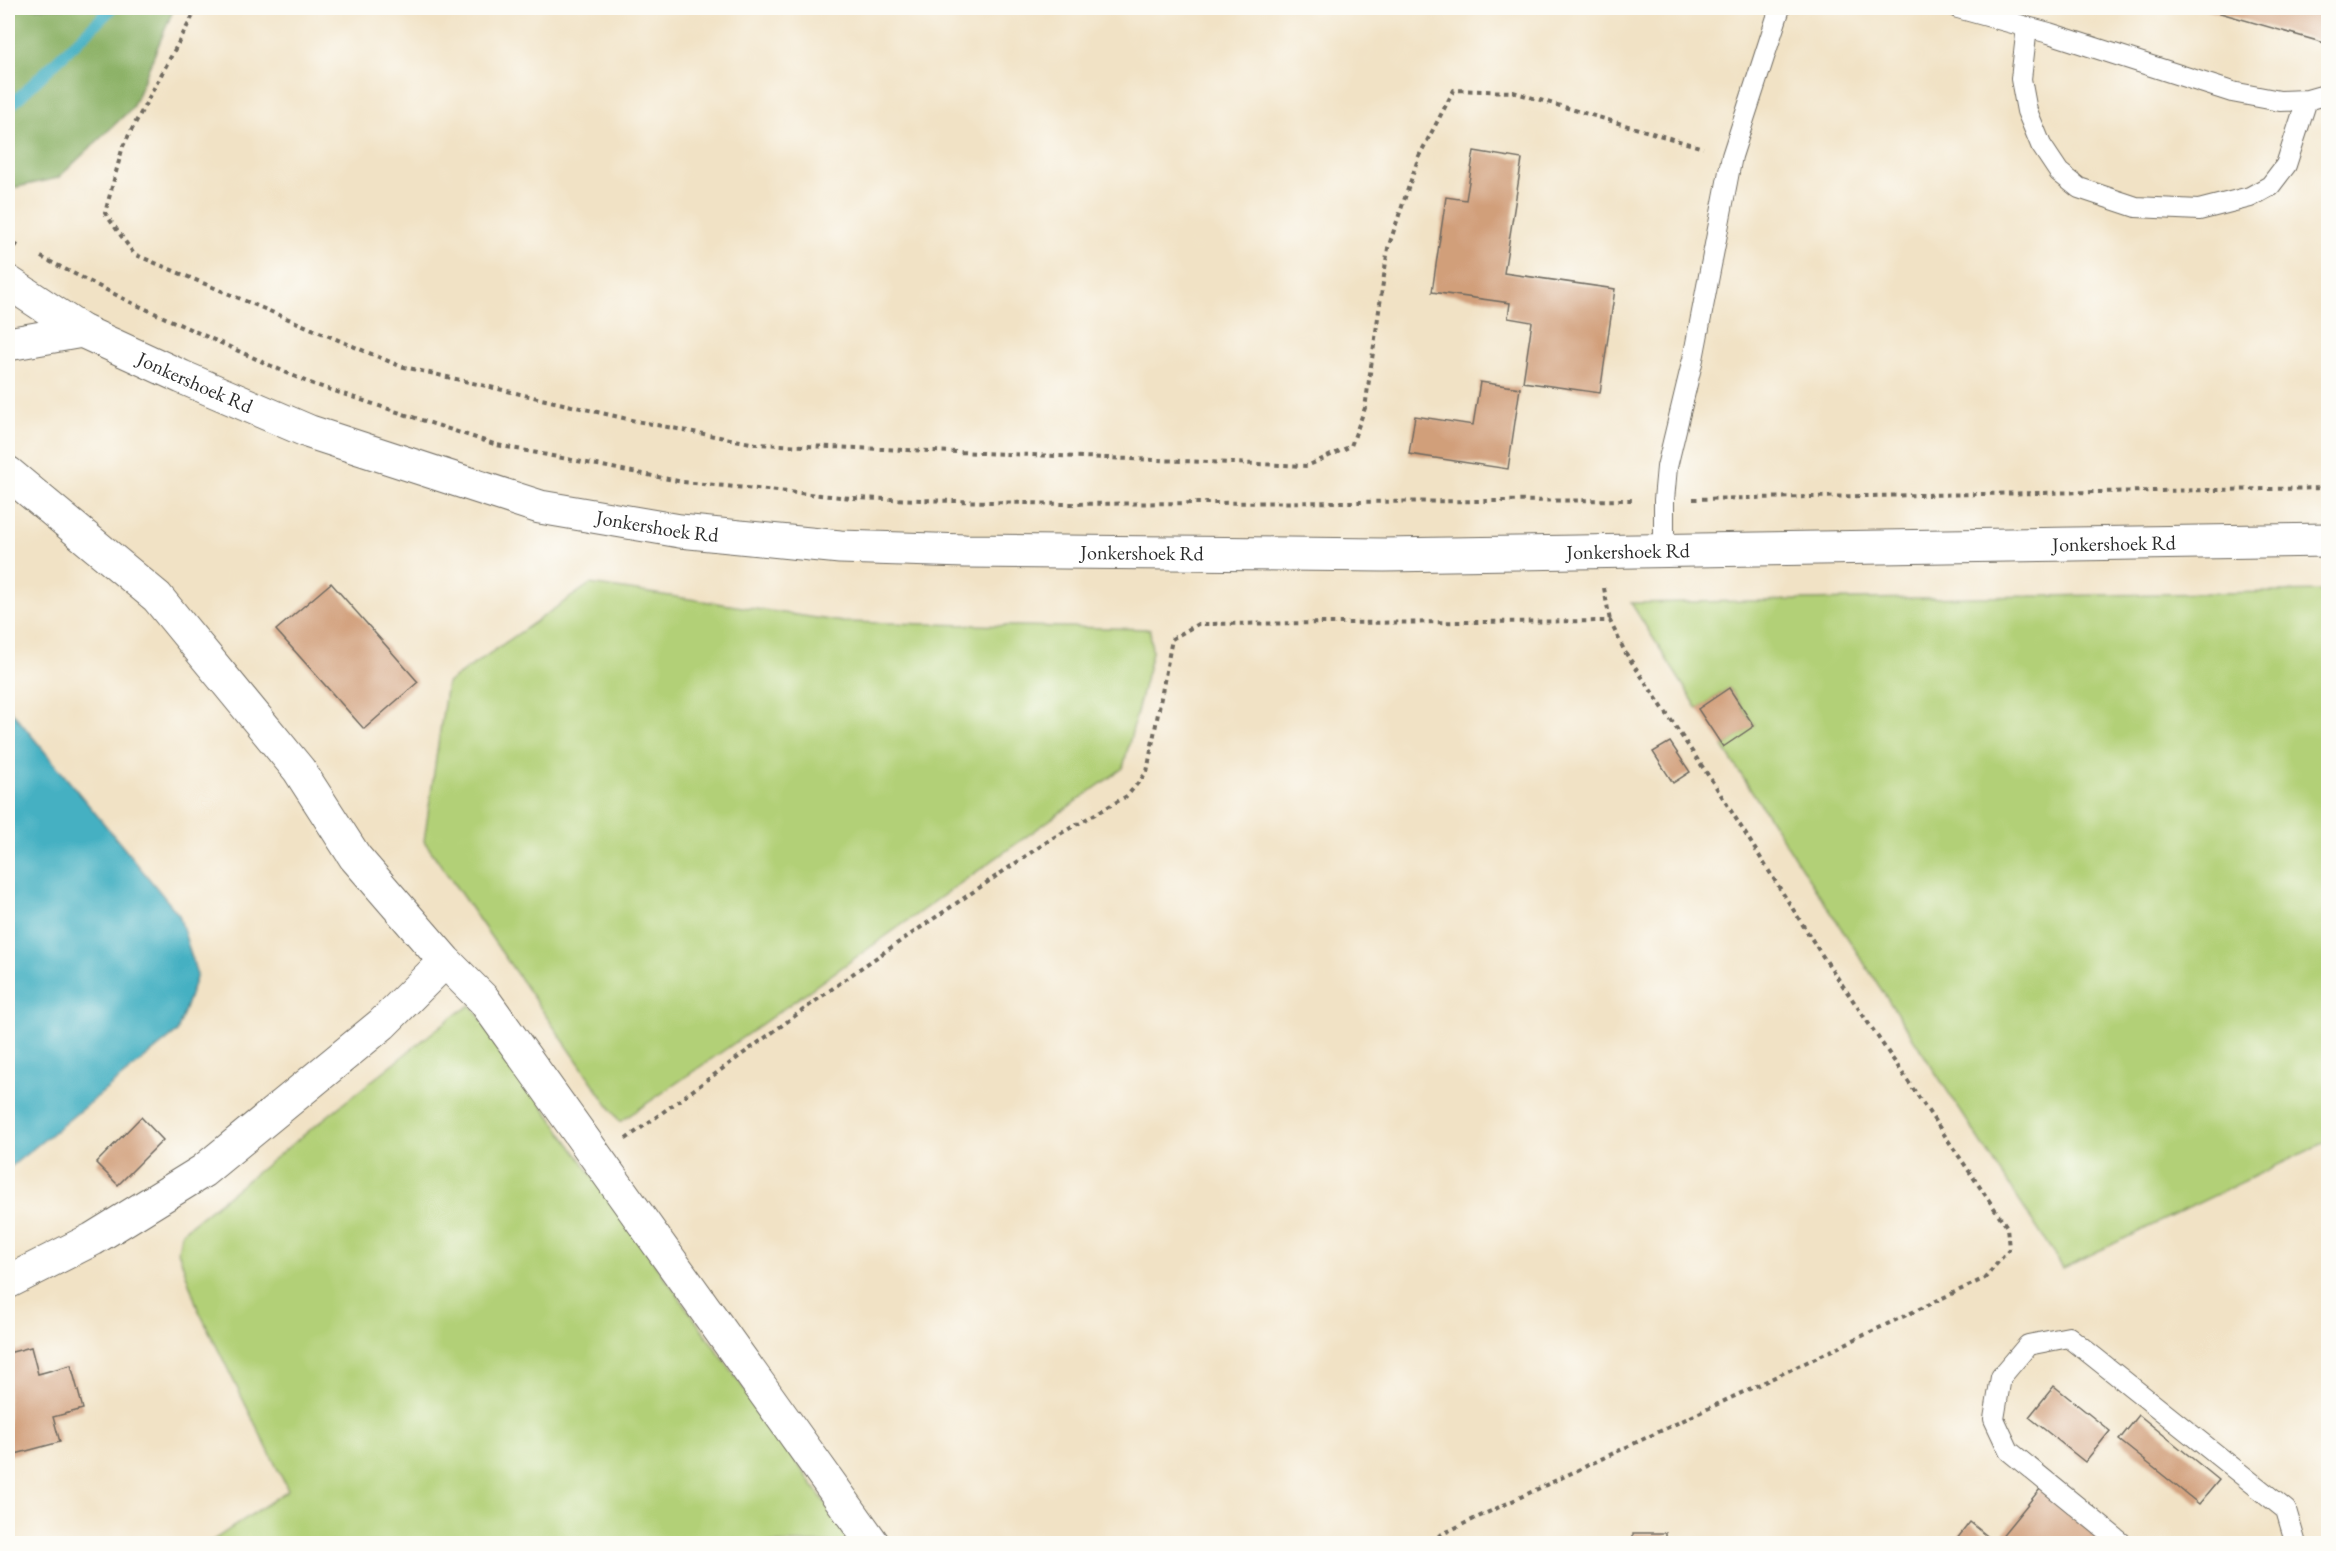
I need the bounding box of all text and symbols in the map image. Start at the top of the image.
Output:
street label: Jonkershoek Rd [132,344,258,419]
street label: Jonkershoek Rd [592,504,721,548]
street label: Jonkershoek Rd [2050,529,2177,557]
street label: Jonkershoek Rd [1564,537,1691,565]
street label: Jonkershoek Rd [1078,539,1205,566]

